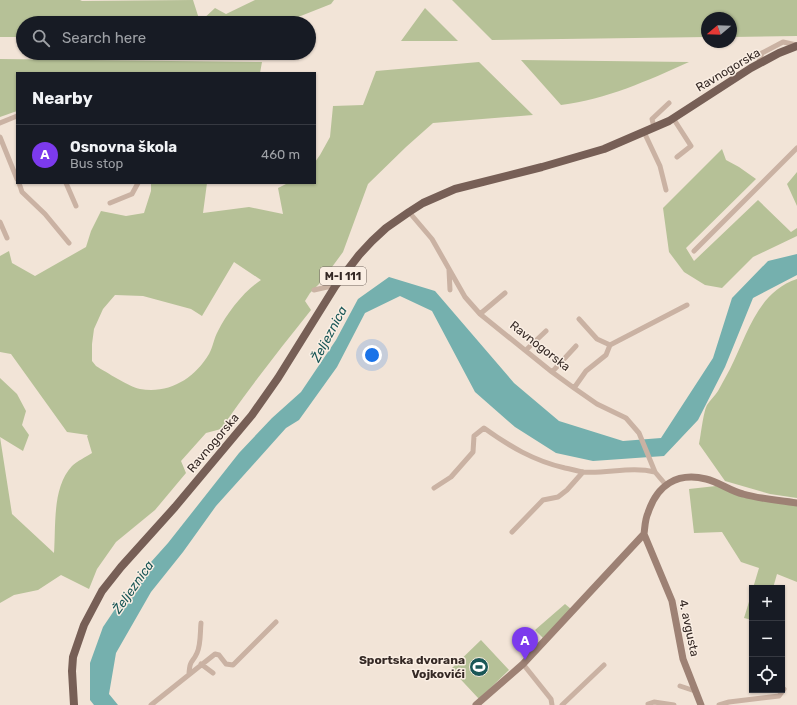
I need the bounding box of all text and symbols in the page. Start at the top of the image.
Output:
north arrow [701,12,737,48]
search box [16,16,316,60]
icon: search [30,27,52,49]
text: Search here [62,29,146,47]
street label: Ravnogorska [693,45,763,95]
text: Nearby [32,88,93,108]
text: Osnovna škola [70,138,177,156]
text: A [40,147,50,162]
text: 460 m [261,147,300,162]
text: Bus stop [70,156,123,171]
road number: M-I 111 [320,267,366,285]
water label: Željeznica [308,303,350,365]
street label: Ravnogorska [507,318,573,374]
your location [362,345,382,365]
street label: Ravnogorska [184,411,242,475]
water label: Željeznica [109,557,157,617]
map controls [749,585,785,693]
button: + [749,585,785,621]
street label: 4. avgusta [676,598,702,658]
button: − [749,621,785,657]
pin: A [512,627,538,660]
place label: Sportska dvorana Vojkovići [359,653,465,681]
sports icon: Sportska dvorana Vojkovići [468,656,490,678]
button: locate [749,657,785,693]

